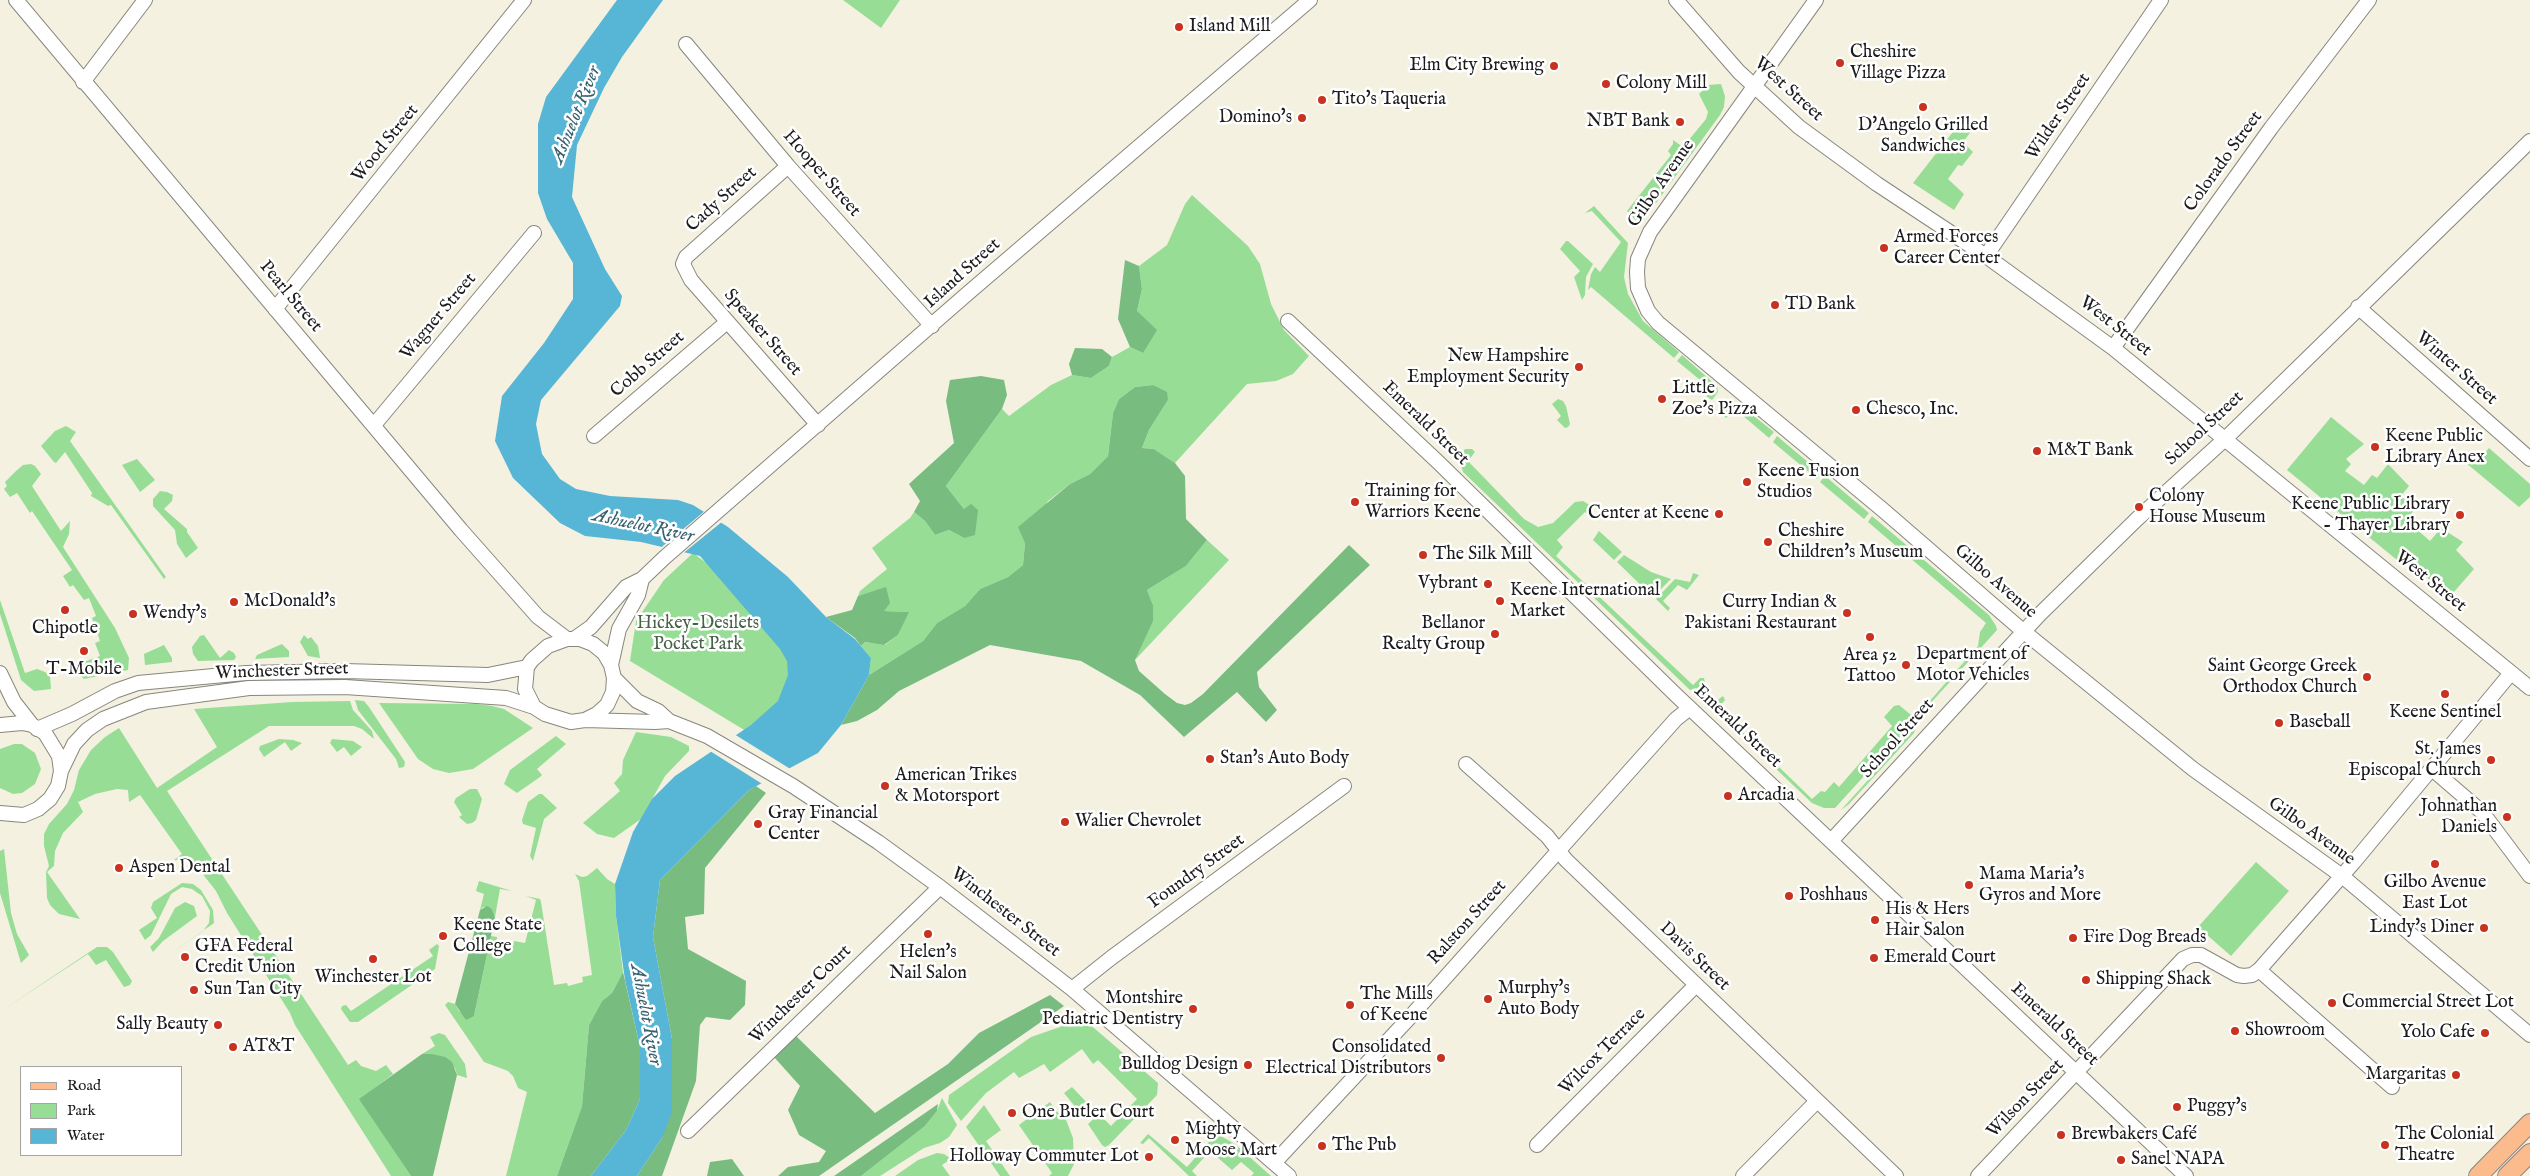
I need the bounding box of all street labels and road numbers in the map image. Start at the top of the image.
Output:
street label: West Street [1749,53,1827,127]
street label: Wilder Street [2022,70,2096,164]
street label: Wood Street [348,101,424,187]
street label: Colorado Street [2180,107,2268,217]
street label: Hooper Street [777,126,865,222]
street label: Gilbo Avenue [1624,136,1700,232]
street label: Cady Street [682,163,762,237]
street label: Island Street [921,234,1005,314]
street label: Pearl Street [254,257,326,337]
street label: Wagner Street [396,269,482,365]
street label: Speaker Street [718,285,806,381]
street label: West Street [2075,292,2155,362]
street label: Cobb Street [607,327,689,403]
street label: Winter Street [2411,328,2501,410]
street label: Emerald Street [1377,377,1473,471]
street label: School Street [2161,387,2249,471]
street label: Gilbo Avenue [1949,540,2041,624]
street label: West Street [2390,547,2470,617]
street label: Winchester Street [215,659,349,685]
street label: Emerald Street [1689,681,1785,773]
street label: School Street [1857,695,1939,783]
street label: Gilbo Avenue [2263,793,2359,871]
street label: Foundry Street [1145,830,1249,914]
street label: Winchester Street [946,864,1064,962]
street label: Ralston Street [1424,876,1512,970]
street label: Davis Street [1654,918,1734,996]
street label: Winchester Court [746,941,856,1049]
street label: Emerald Street [2006,979,2102,1071]
street label: Wilcox Terrace [1555,1004,1651,1100]
street label: Wilson Street [1983,1055,2069,1143]

